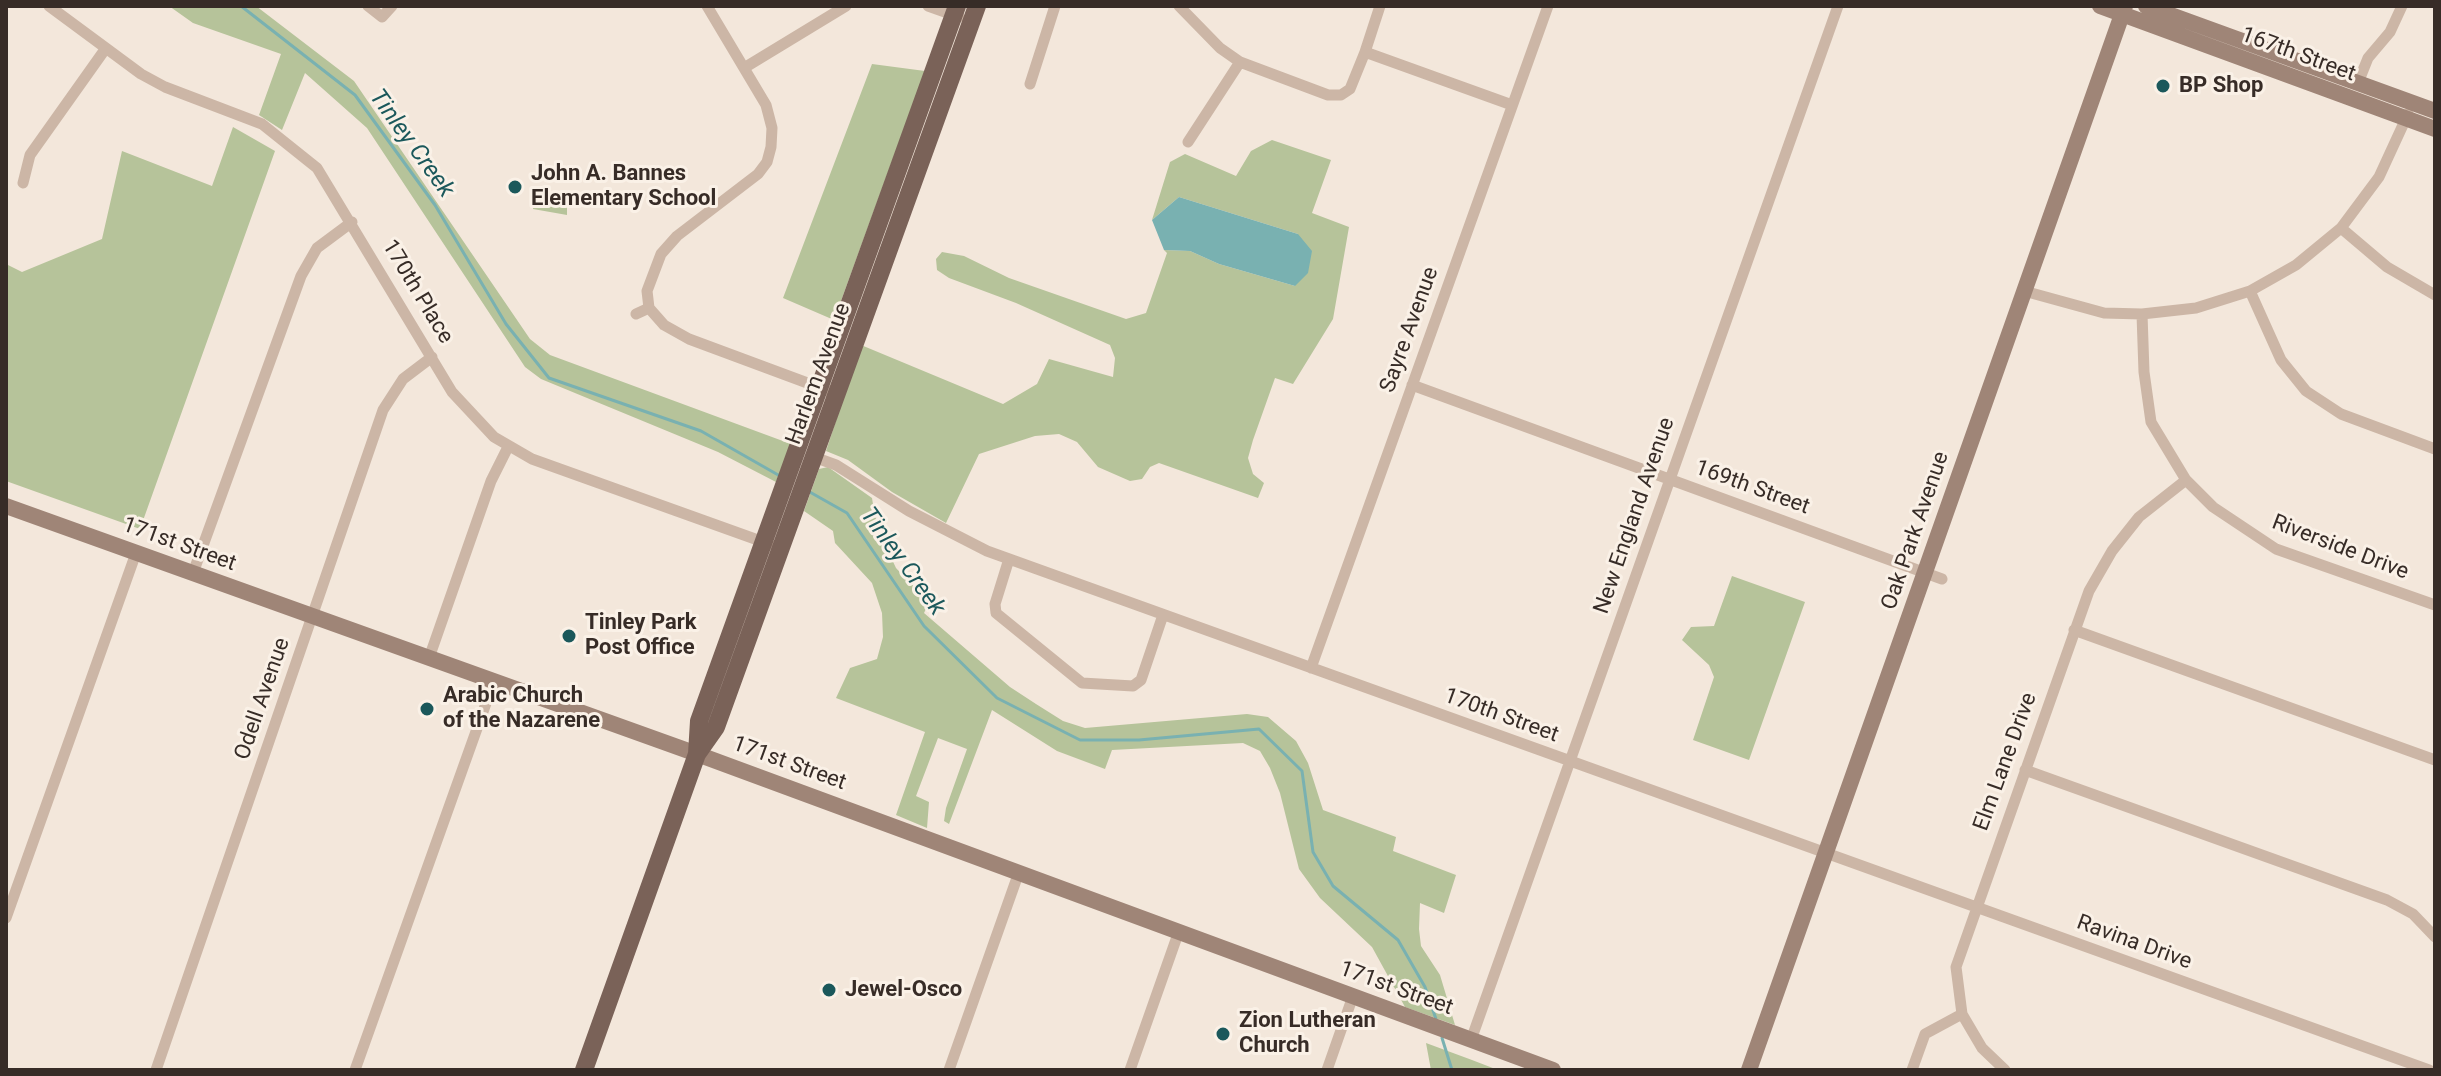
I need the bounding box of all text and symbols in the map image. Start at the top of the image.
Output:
street label: 167th Street [2237,22,2359,88]
place label: BP Shop [2179,73,2263,99]
marker: BP Shop [2154,77,2172,95]
water label: Tinley Creek [362,84,460,204]
place label: John A. Bannes Elementary School [531,161,716,212]
marker: John A. Bannes Elementary School [506,178,524,196]
street label: 170th Place [376,235,458,349]
street label: Sayre Avenue [1375,264,1445,396]
street label: Harlem Avenue [781,300,857,448]
street label: New England Avenue [1589,414,1681,618]
street label: Oak Park Avenue [1877,448,1955,614]
street label: 169th Street [1691,455,1813,521]
water label: Tinley Creek [853,502,951,622]
street label: Riverside Drive [2268,510,2412,586]
street label: 171st Street [119,512,239,578]
place label: Tinley Park Post Office [585,610,697,662]
marker: Tinley Park Post Office [560,627,578,645]
street label: Odell Avenue [230,635,296,763]
place label: Arabic Church of the Nazarene [443,683,600,734]
street label: 170th Street [1440,683,1562,749]
street label: Elm Lane Drive [1969,689,2043,835]
marker: Arabic Church of the Nazarene [418,700,436,718]
street label: 171st Street [729,731,849,797]
street label: Ravina Drive [2073,910,2195,976]
street label: 171st Street [1336,956,1456,1022]
place label: Jewel-Osco [845,977,962,1003]
marker: Jewel-Osco [820,981,838,999]
place label: Zion Lutheran Church [1239,1008,1376,1060]
marker: Zion Lutheran Church [1214,1025,1232,1043]

